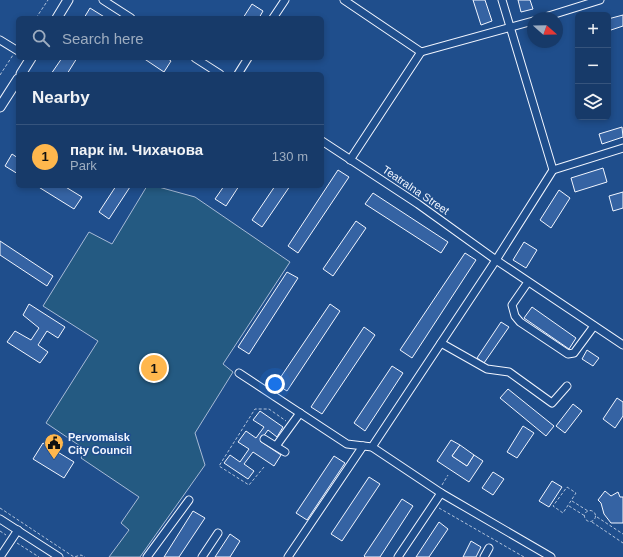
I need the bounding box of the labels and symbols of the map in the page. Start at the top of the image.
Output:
north arrow [527,12,563,48]
street label: Teatralna Street [380,163,452,217]
pin: 1 [141,353,167,383]
your location [265,374,285,394]
place label: Pervomaisk City Council [68,431,132,456]
public building icon: Pervomaisk City Council [43,432,65,460]

